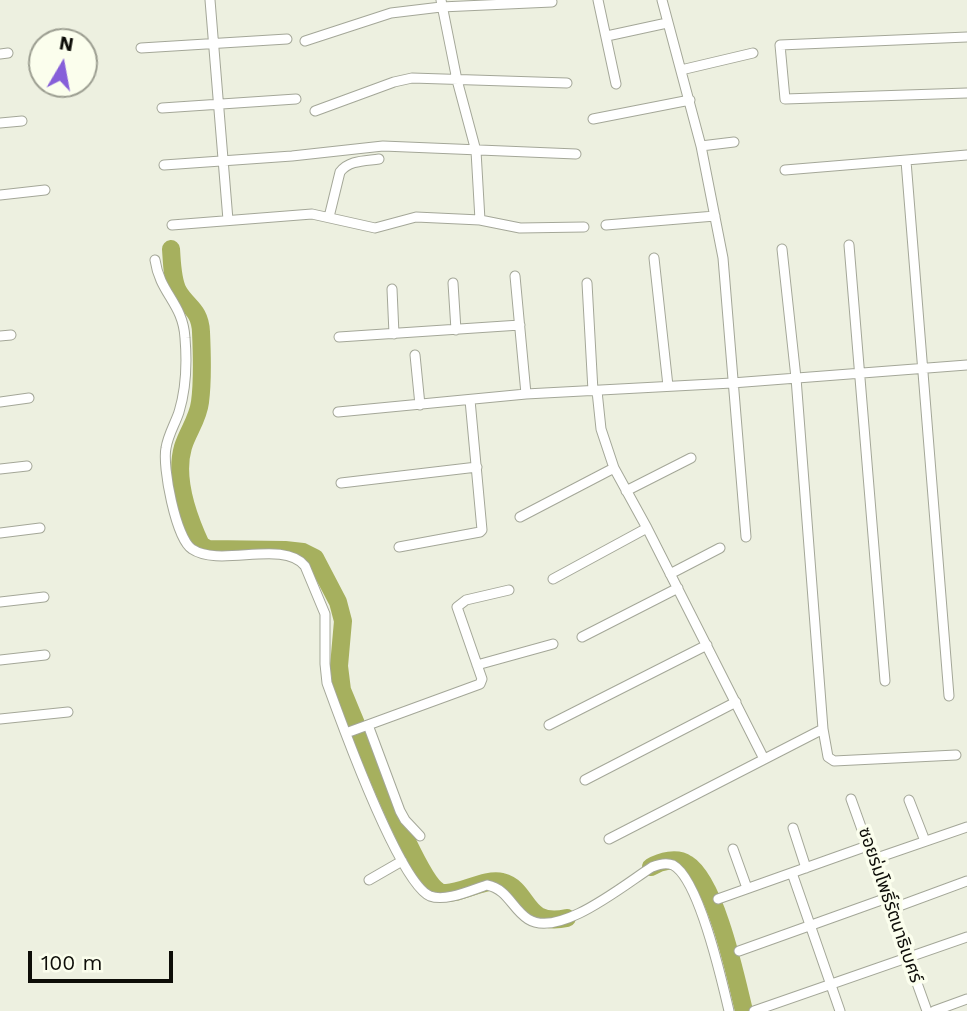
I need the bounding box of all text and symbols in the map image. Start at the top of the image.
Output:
north arrow [28,28,98,98]
text: N [57,31,75,56]
street label: ซอยร่มโพธิ์รัตนาธิเบศร์ [853,825,927,985]
scale bar [32,937,177,981]
text: 100 m [41,950,103,975]

